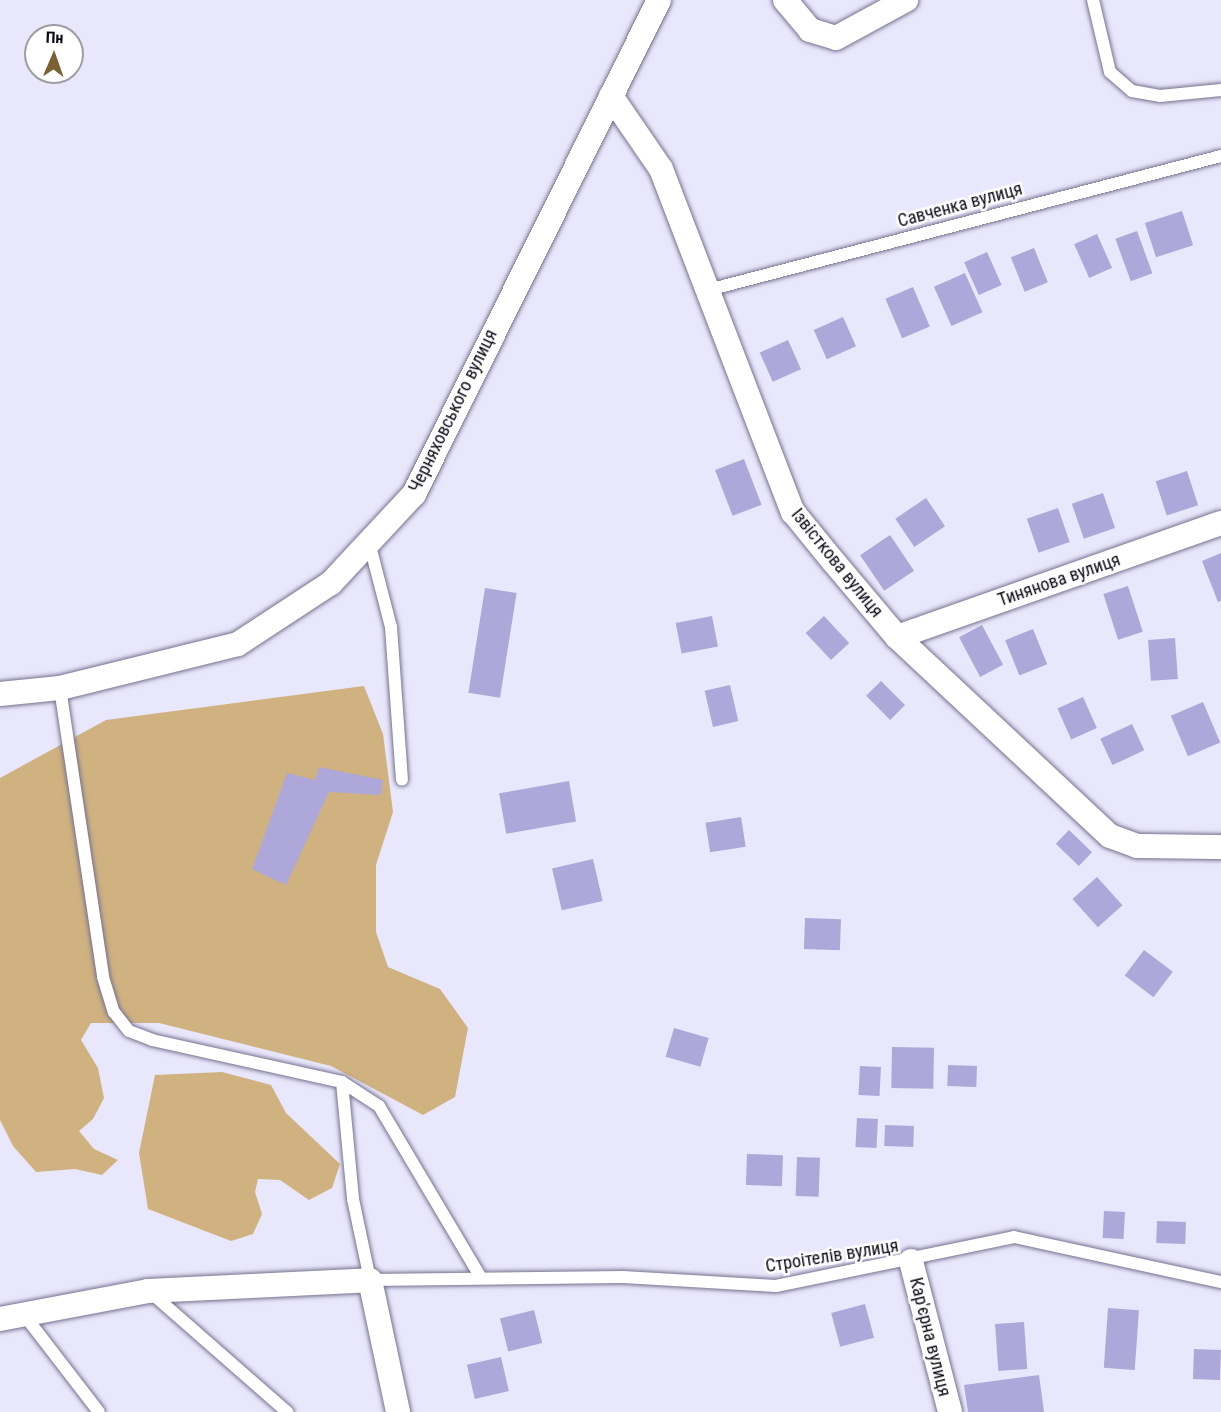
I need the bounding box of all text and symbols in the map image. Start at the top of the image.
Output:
north arrow [24,24,84,84]
text: Пн [45,28,64,47]
street label: Савченка вулиця [895,178,1025,232]
street label: Черняховського вулиця [404,326,502,496]
street label: Iзвiсткова вулиця [787,504,887,622]
street label: Тинянова вулиця [995,549,1123,611]
street label: Строiтелiв вулиця [764,1235,900,1277]
street label: Кар'єрна вулиця [905,1275,955,1399]

